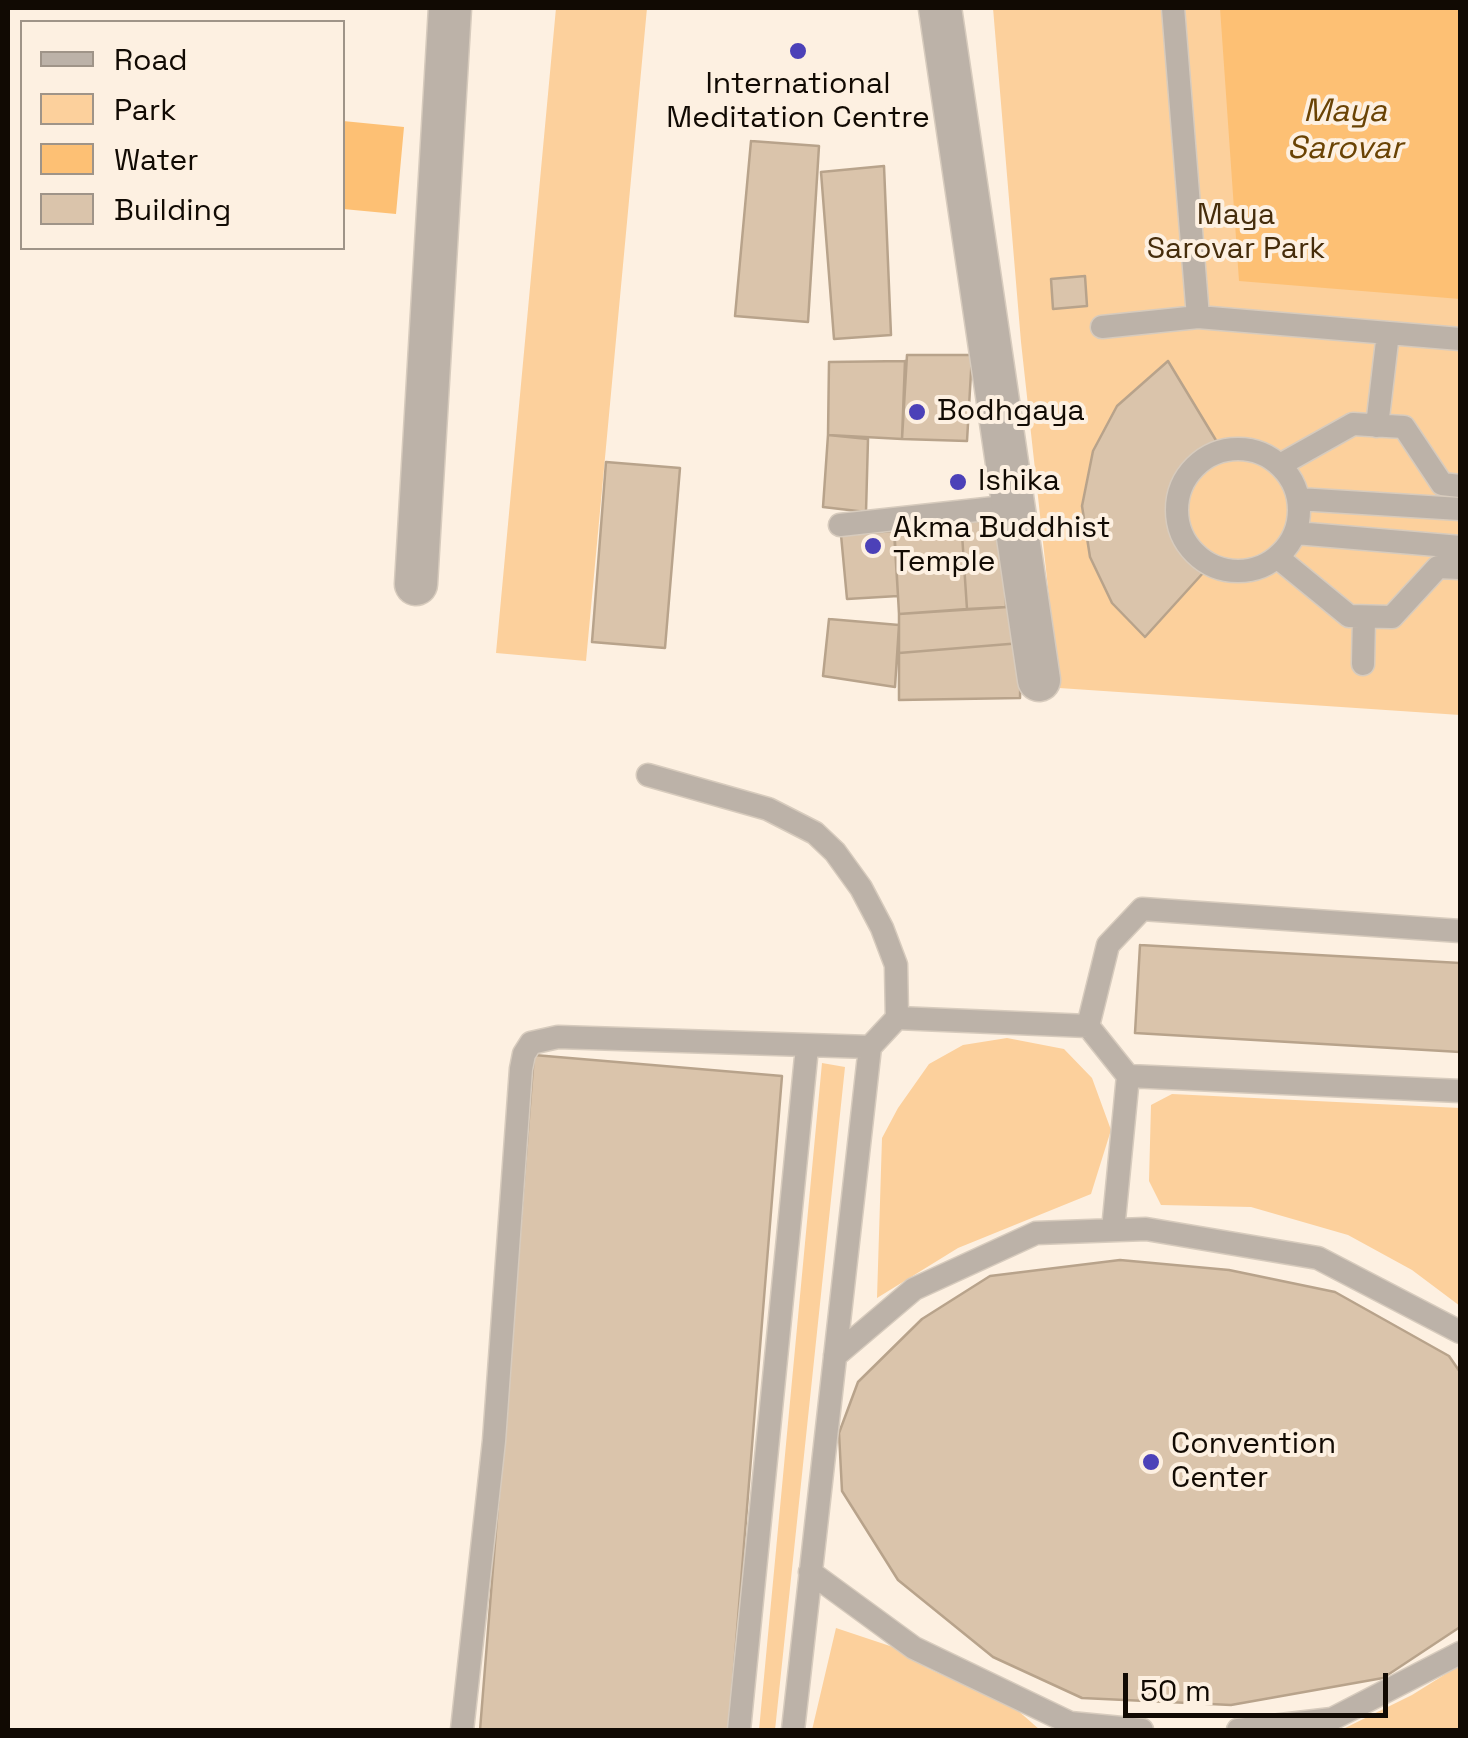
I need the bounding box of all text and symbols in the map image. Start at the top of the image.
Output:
legend [20,20,345,250]
text: Road [114,40,188,79]
marker: International Meditation Centre [787,40,809,62]
place label: International Meditation Centre [666,67,930,138]
text: Park [114,90,176,129]
water label: Maya Sarovar [1287,93,1403,168]
text: Water [114,140,199,179]
text: Building [114,190,231,229]
park label: Maya Sarovar Park [1147,198,1325,268]
place label: Bodhgaya [937,394,1085,430]
marker: Bodhgaya [906,401,928,423]
place label: Ishika [978,464,1060,500]
marker: Ishika [947,471,969,493]
place label: Akma Buddhist Temple [893,511,1111,582]
marker: Akma Buddhist Temple [862,535,884,557]
place label: Convention Center [1171,1427,1336,1498]
marker: Convention Center [1140,1451,1162,1473]
scale bar [1128,1653,1393,1715]
text: 50 m [1140,1671,1211,1710]

